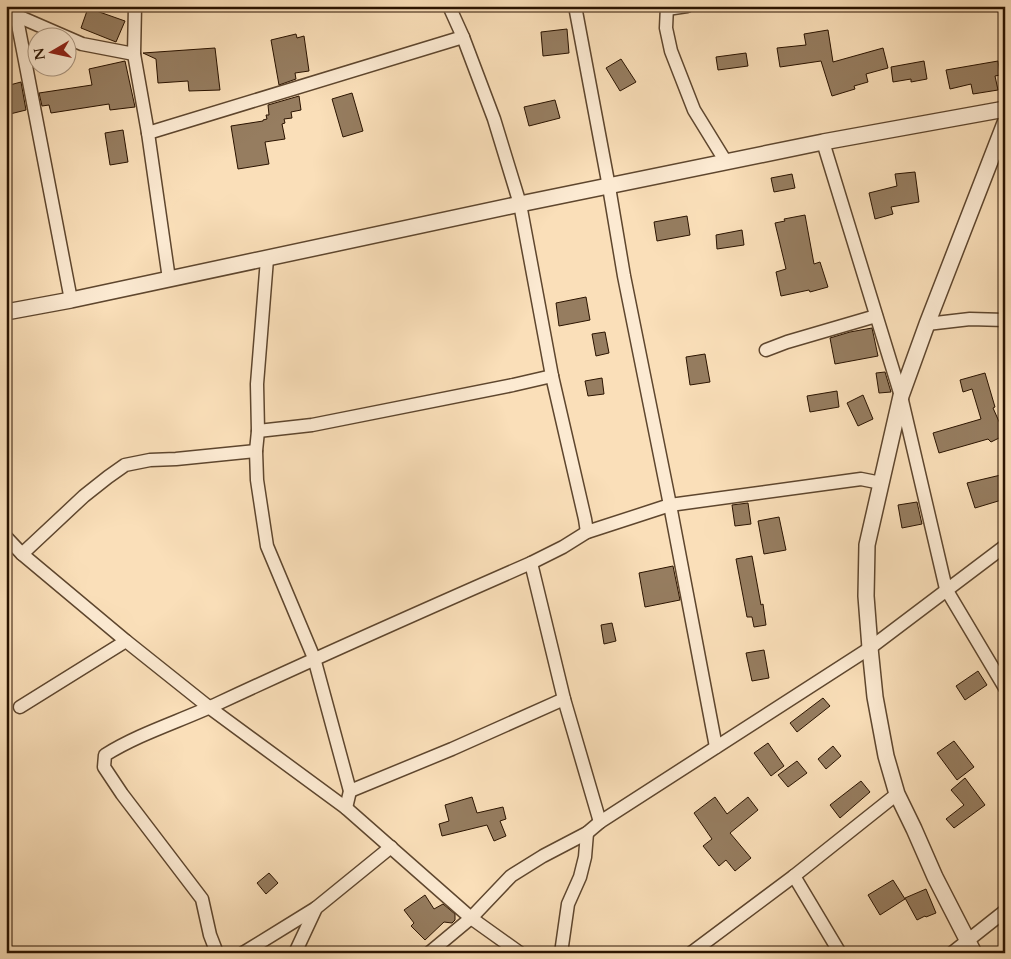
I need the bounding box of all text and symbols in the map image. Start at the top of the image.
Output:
north arrow [28,28,78,78]
text: N [29,46,50,61]

